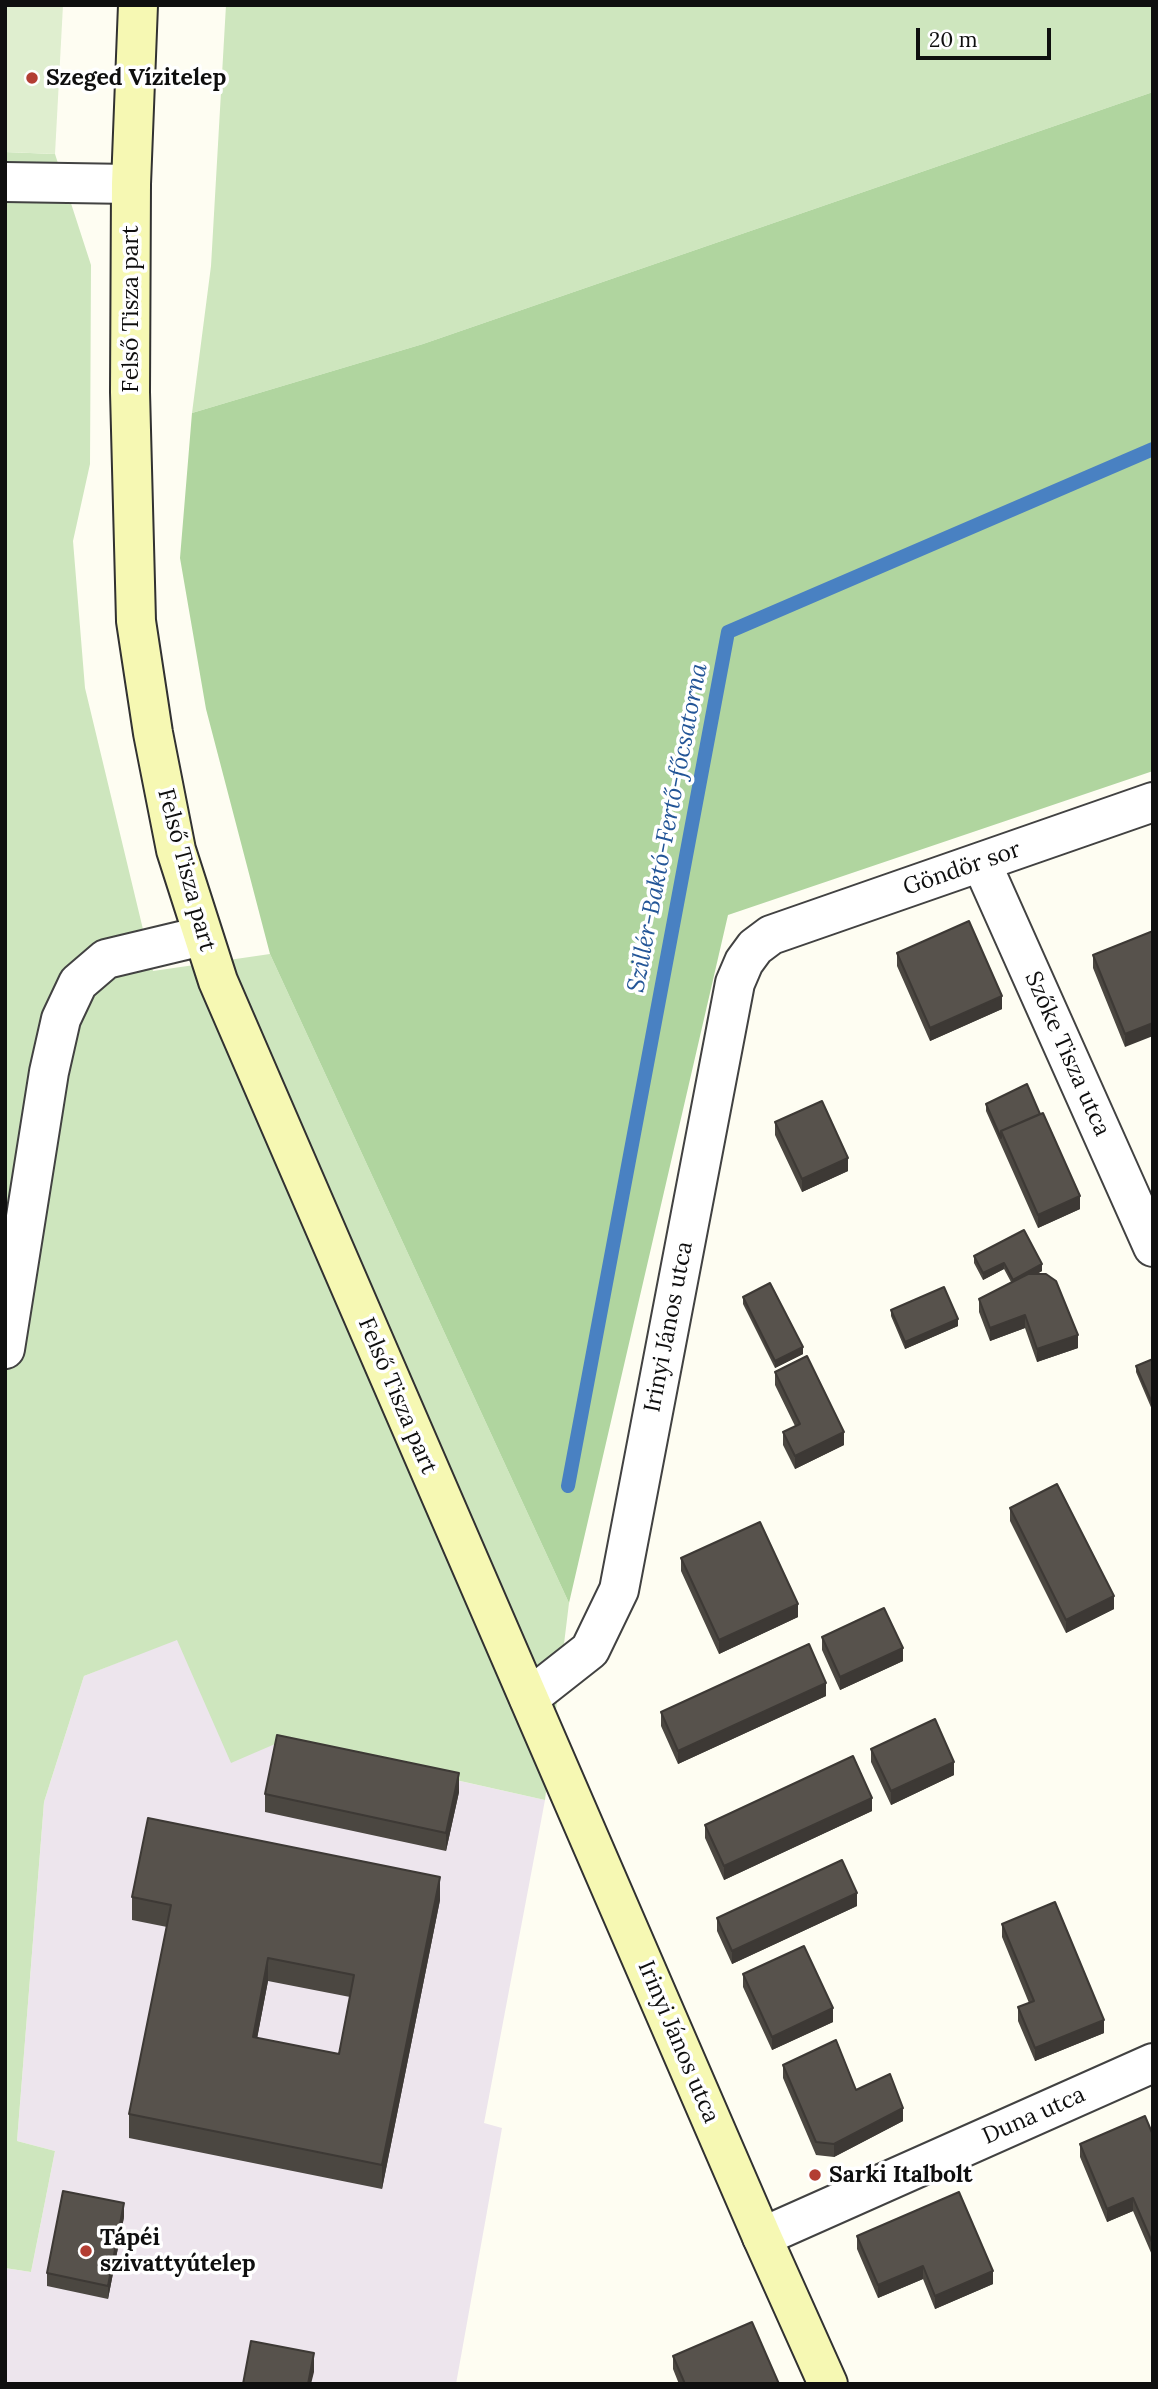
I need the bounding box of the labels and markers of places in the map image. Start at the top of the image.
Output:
place label: Szeged Vízitelep [46,64,226,92]
marker: Szeged Vízitelep [24,70,40,86]
place label: Sarki Italbolt [829,2161,973,2189]
marker: Sarki Italbolt [807,2167,823,2183]
place label: Tápéi szivattyútelep [100,2224,256,2278]
marker: Tápéi szivattyútelep [78,2243,94,2259]

